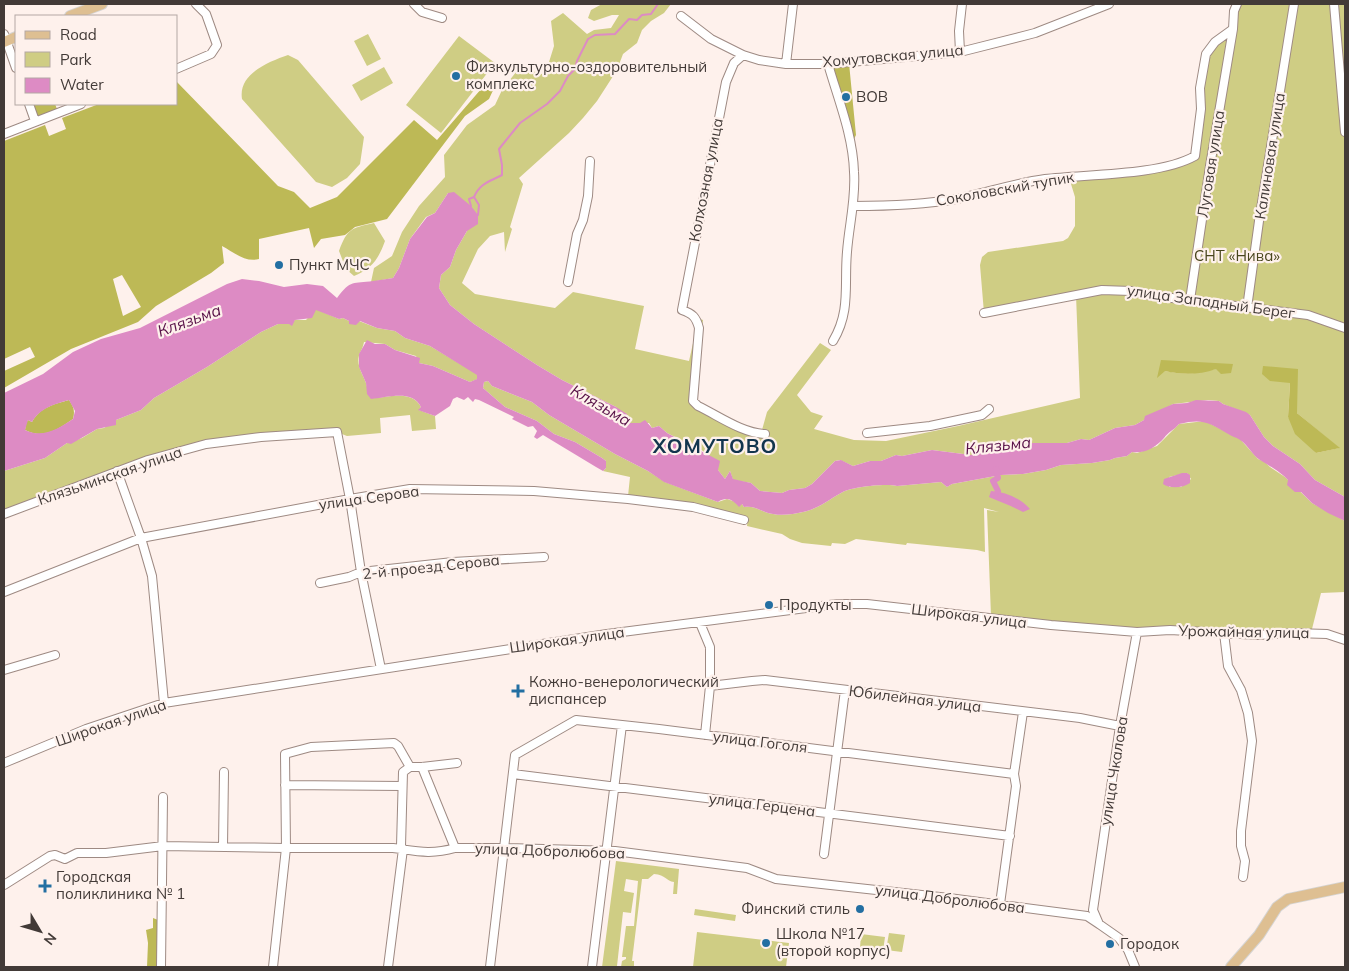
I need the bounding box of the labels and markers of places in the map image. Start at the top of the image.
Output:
place label: Физкультурно-оздоровительный комплекс [466,57,707,93]
marker: Физкультурно-оздоровительный комплекс [450,70,462,82]
place label: ВОВ [856,87,888,106]
marker: ВОВ [840,91,852,103]
place label: Пункт МЧС [289,255,370,274]
marker: Пункт МЧС [273,259,285,271]
place label: Продукты [779,595,852,614]
marker: Продукты [763,599,775,611]
place label: Кожно-венерологический диспансер [529,672,719,708]
marker: Кожно-венерологический диспансер [511,684,525,698]
place label: Городская поликлиника № 1 [56,867,185,903]
marker: Городская поликлиника № 1 [38,879,52,893]
place label: Финский стиль [741,899,850,918]
marker: Финский стиль [854,903,866,915]
place label: Школа №17 (второй корпус) [776,924,891,960]
place label: Городок [1120,934,1180,953]
marker: Школа №17 (второй корпус) [760,937,772,949]
marker: Городок [1104,938,1116,950]

